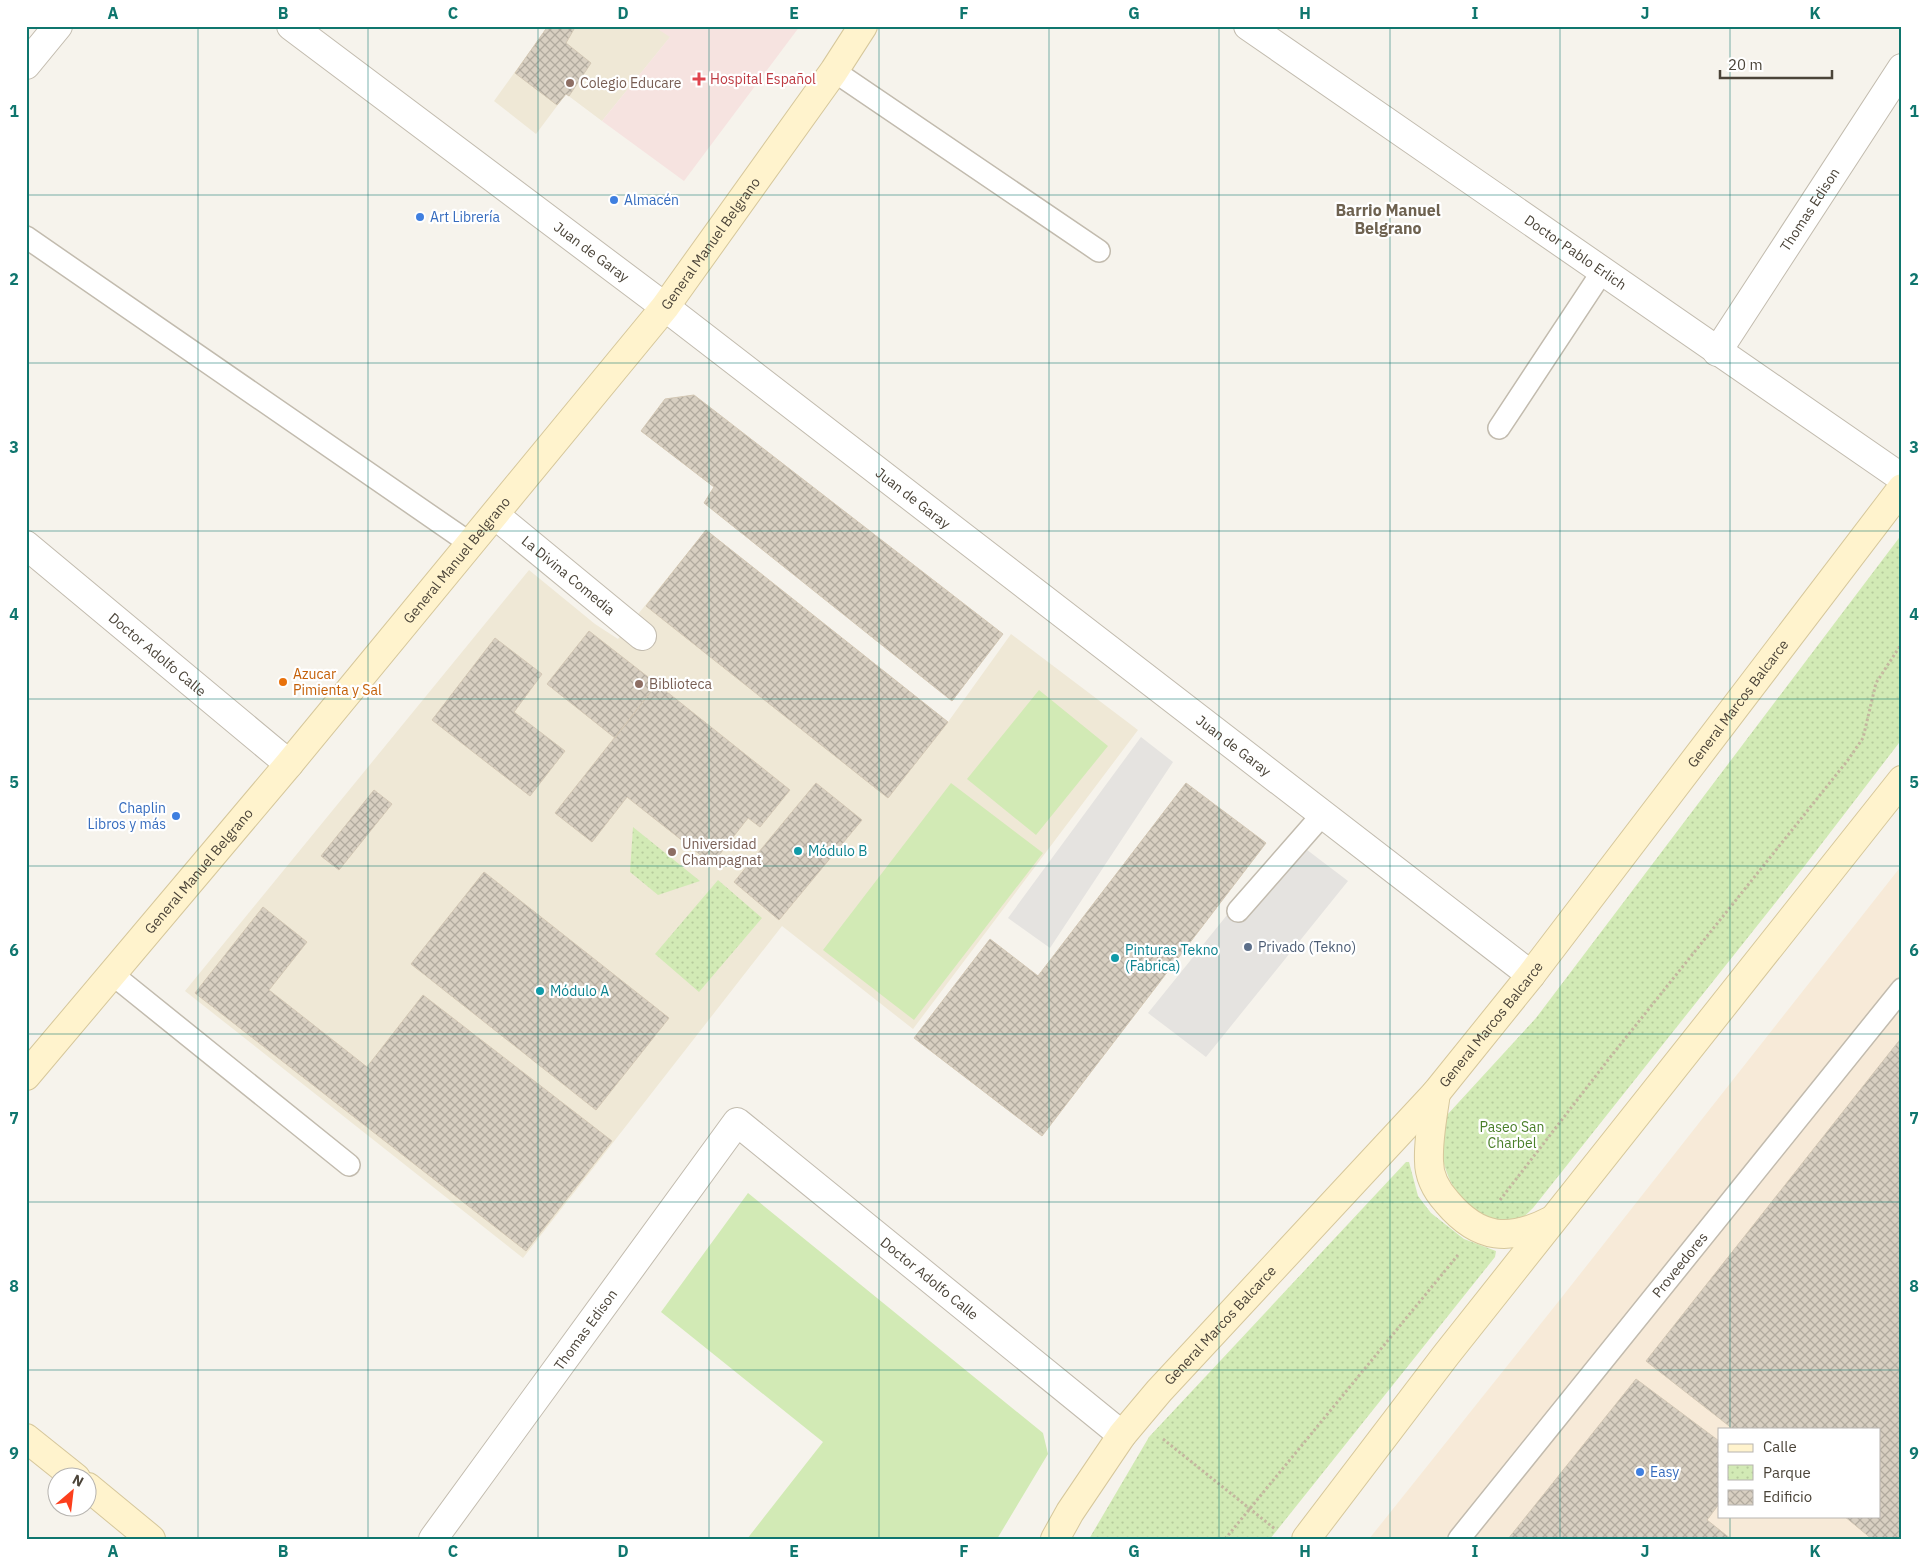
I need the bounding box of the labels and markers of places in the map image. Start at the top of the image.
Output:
place label: Hospital Español [710,70,816,88]
marker: Hospital Español [692,72,706,86]
place label: Colegio Educare [580,74,682,92]
marker: Colegio Educare [564,77,576,89]
place label: Almacén [624,191,679,209]
marker: Almacén [608,194,620,206]
place label: Art Librería [430,208,500,226]
marker: Art Librería [414,211,426,223]
place label: Azucar Pimienta y Sal [293,665,382,699]
place label: Biblioteca [649,675,712,693]
marker: Azucar Pimienta y Sal [277,676,289,688]
marker: Biblioteca [633,678,645,690]
place label: Chaplin Libros y más [88,799,166,833]
marker: Chaplin Libros y más [170,810,182,822]
place label: Universidad Champagnat [682,835,762,869]
place label: Módulo B [808,842,867,860]
marker: Módulo B [792,845,804,857]
marker: Universidad Champagnat [666,846,678,858]
place label: Privado (Tekno) [1258,938,1356,956]
place label: Pinturas Tekno (Fabrica) [1125,941,1219,975]
marker: Privado (Tekno) [1242,941,1254,953]
marker: Pinturas Tekno (Fabrica) [1109,952,1121,964]
place label: Módulo A [550,982,609,1000]
marker: Módulo A [534,985,546,997]
place label: Easy [1650,1463,1679,1481]
marker: Easy [1634,1466,1646,1478]

